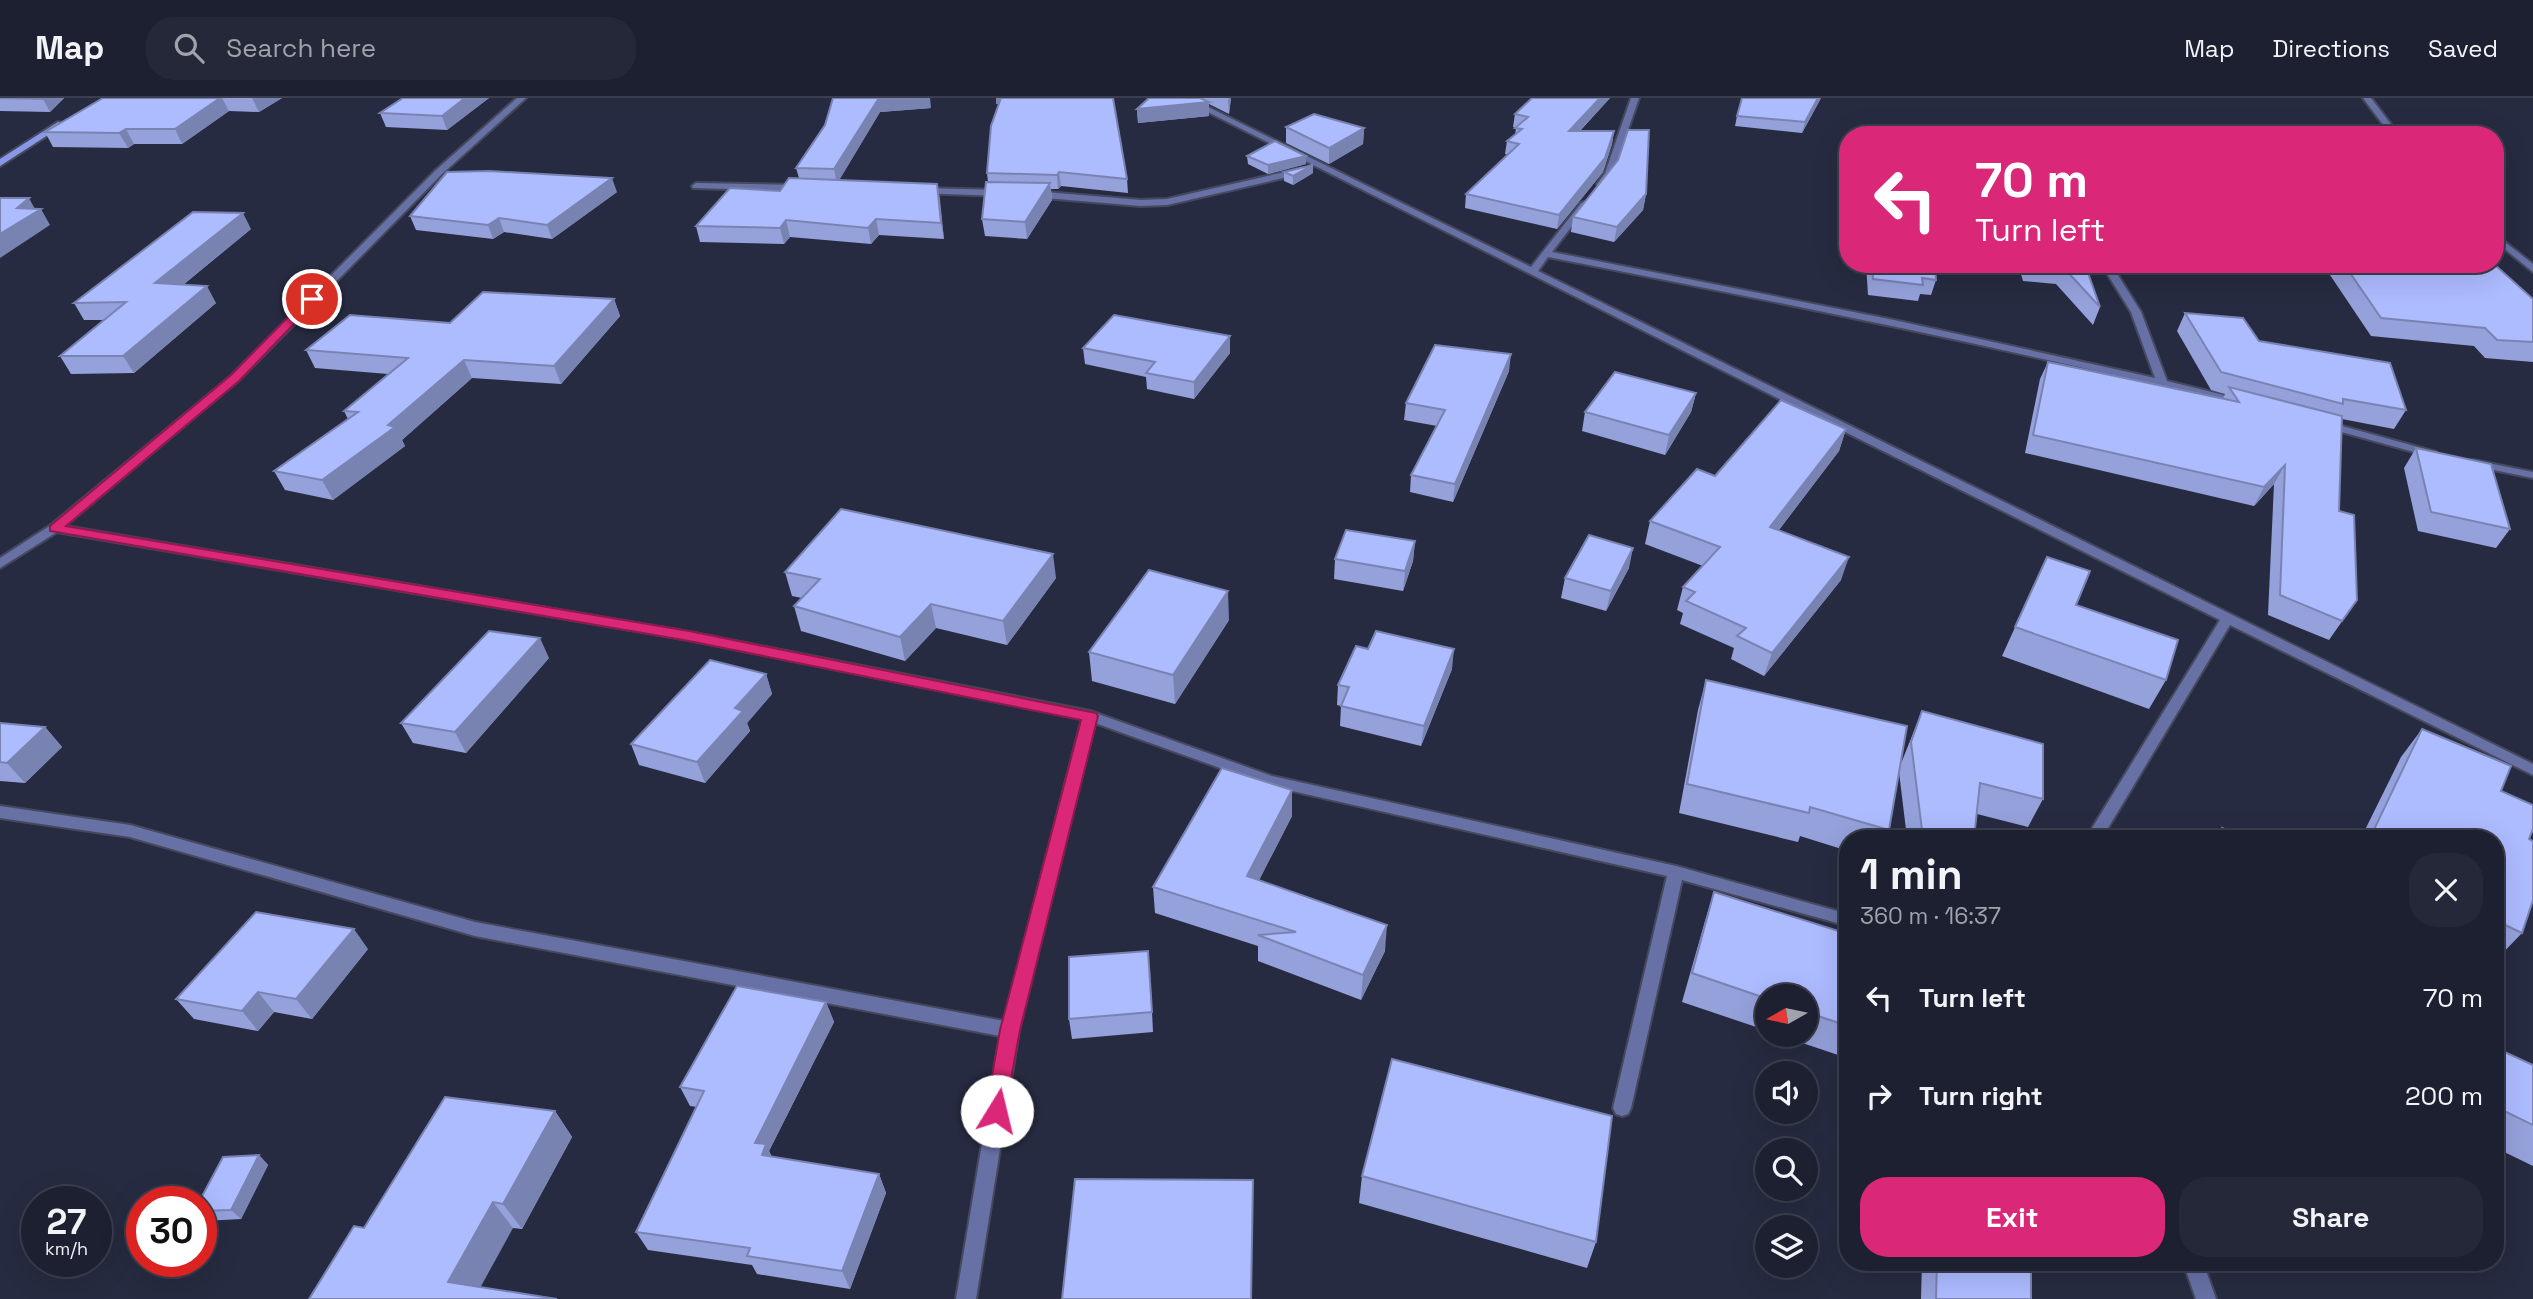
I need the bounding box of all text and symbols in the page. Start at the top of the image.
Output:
search box [146,17,636,80]
text: Map [35,27,104,69]
icon: search [170,29,208,67]
text: Search here [226,31,376,65]
text: Map [2184,33,2234,64]
text: Directions [2272,33,2390,64]
text: Saved [2428,33,2498,64]
text: 70 m [1975,149,2088,211]
icon: left [1860,154,1951,245]
text: Turn left [1975,210,2105,250]
pin [282,269,342,329]
icon: arrive [293,280,331,318]
text: 1 min [1860,848,1963,901]
button: close [2409,853,2483,927]
text: 360 m · 16:37 [1860,901,2001,931]
icon: left [1860,979,1898,1017]
text: Turn left [1919,981,2026,1015]
text: 70 m [2423,981,2483,1015]
north arrow [1755,984,1818,1046]
map controls [1755,984,1818,1278]
button: sound [1755,1061,1818,1124]
position arrow [960,1074,1034,1148]
icon: right [1860,1077,1898,1115]
text: Turn right [1919,1079,2043,1113]
text: 200 m [2405,1079,2483,1113]
button: search [1755,1138,1818,1201]
button: Exit [1860,1177,2165,1257]
button: Share [2179,1177,2483,1257]
speed limit sign: 30 [126,1186,217,1277]
text: 27 [47,1200,86,1244]
button: layers [1755,1215,1818,1278]
text: km/h [45,1237,88,1260]

